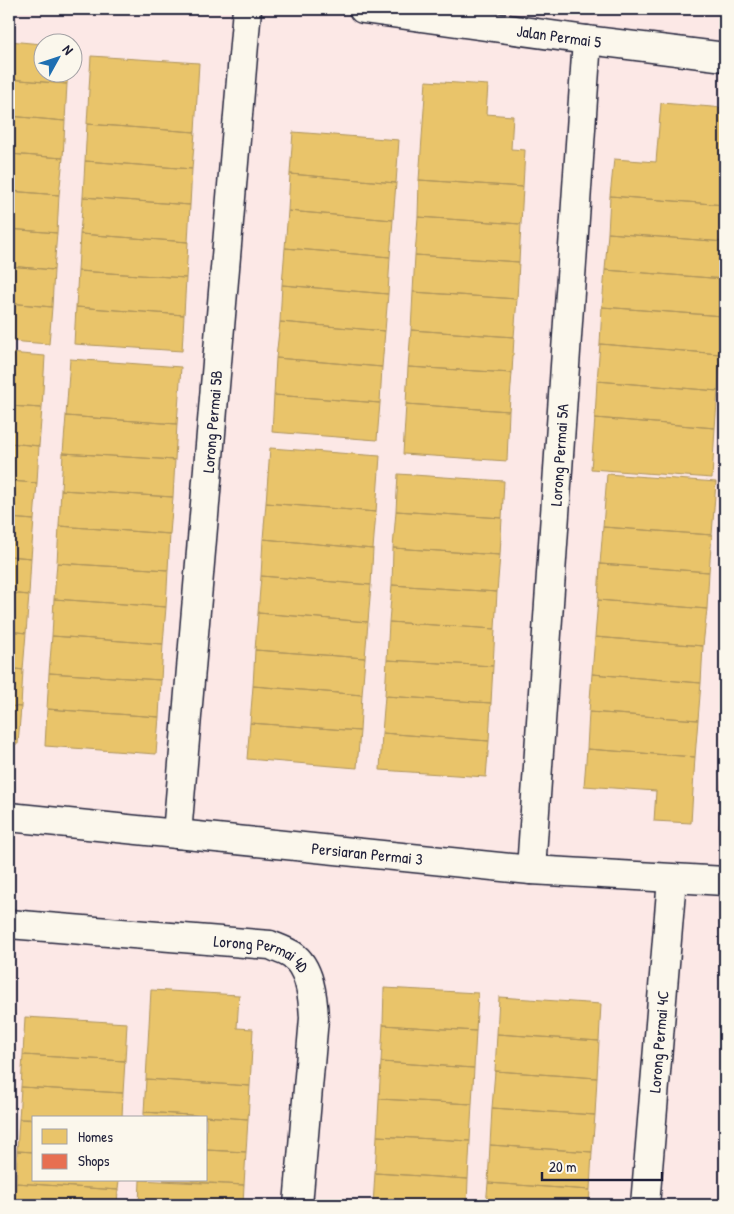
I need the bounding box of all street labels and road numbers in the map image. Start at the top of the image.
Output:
street label: Jalan Permai 5 [515,19,603,53]
street label: Lorong Permai 5B [197,369,227,474]
street label: Lorong Permai 5A [545,403,573,507]
street label: Persiaran Permai 3 [311,837,424,870]
street label: Lorong Permai 4D [213,930,315,977]
street label: Lorong Permai 4C [643,989,674,1094]

